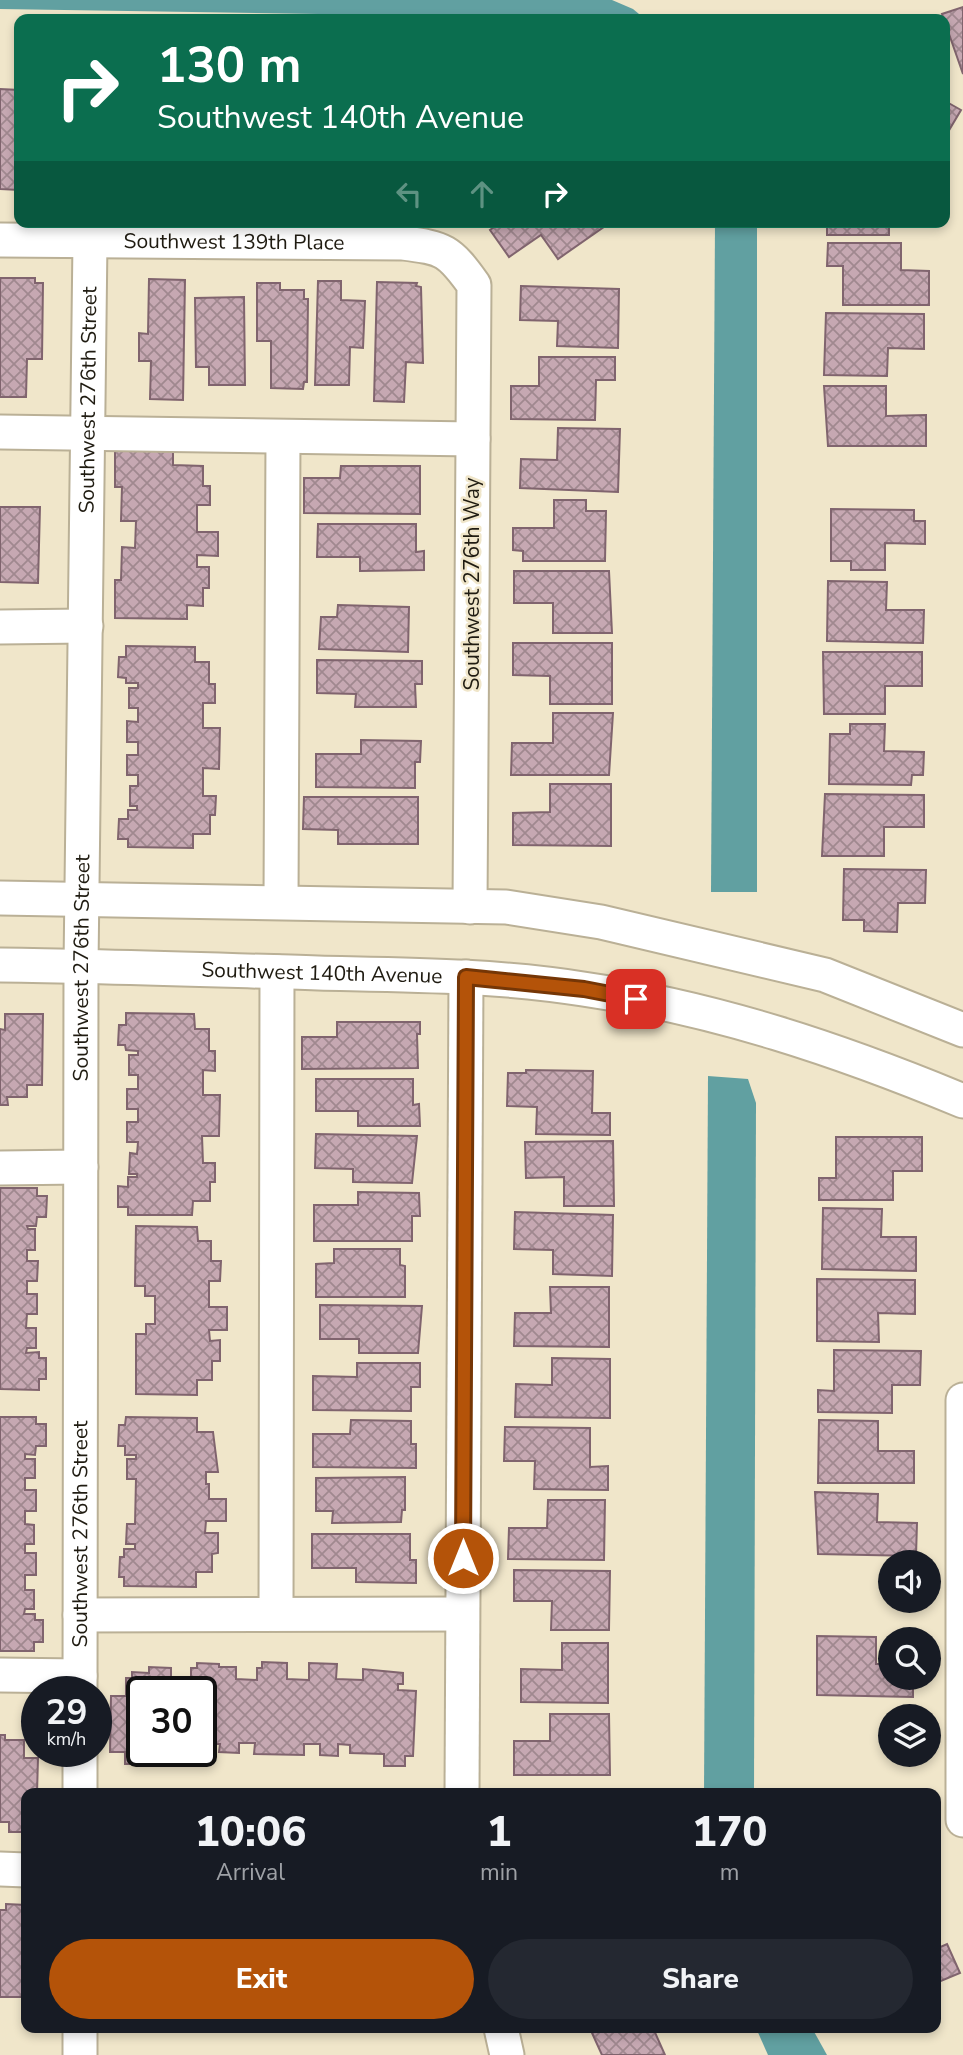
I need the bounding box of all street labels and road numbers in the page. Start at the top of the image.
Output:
street label: Southwest 139th Place [123,227,345,257]
street label: Southwest 276th Street [73,286,103,514]
street label: Southwest 276th Way [458,477,486,691]
street label: Southwest 276th Street [67,854,96,1081]
street label: Southwest 140th Avenue [201,955,443,990]
street label: Southwest 276th Street [66,1420,94,1647]

